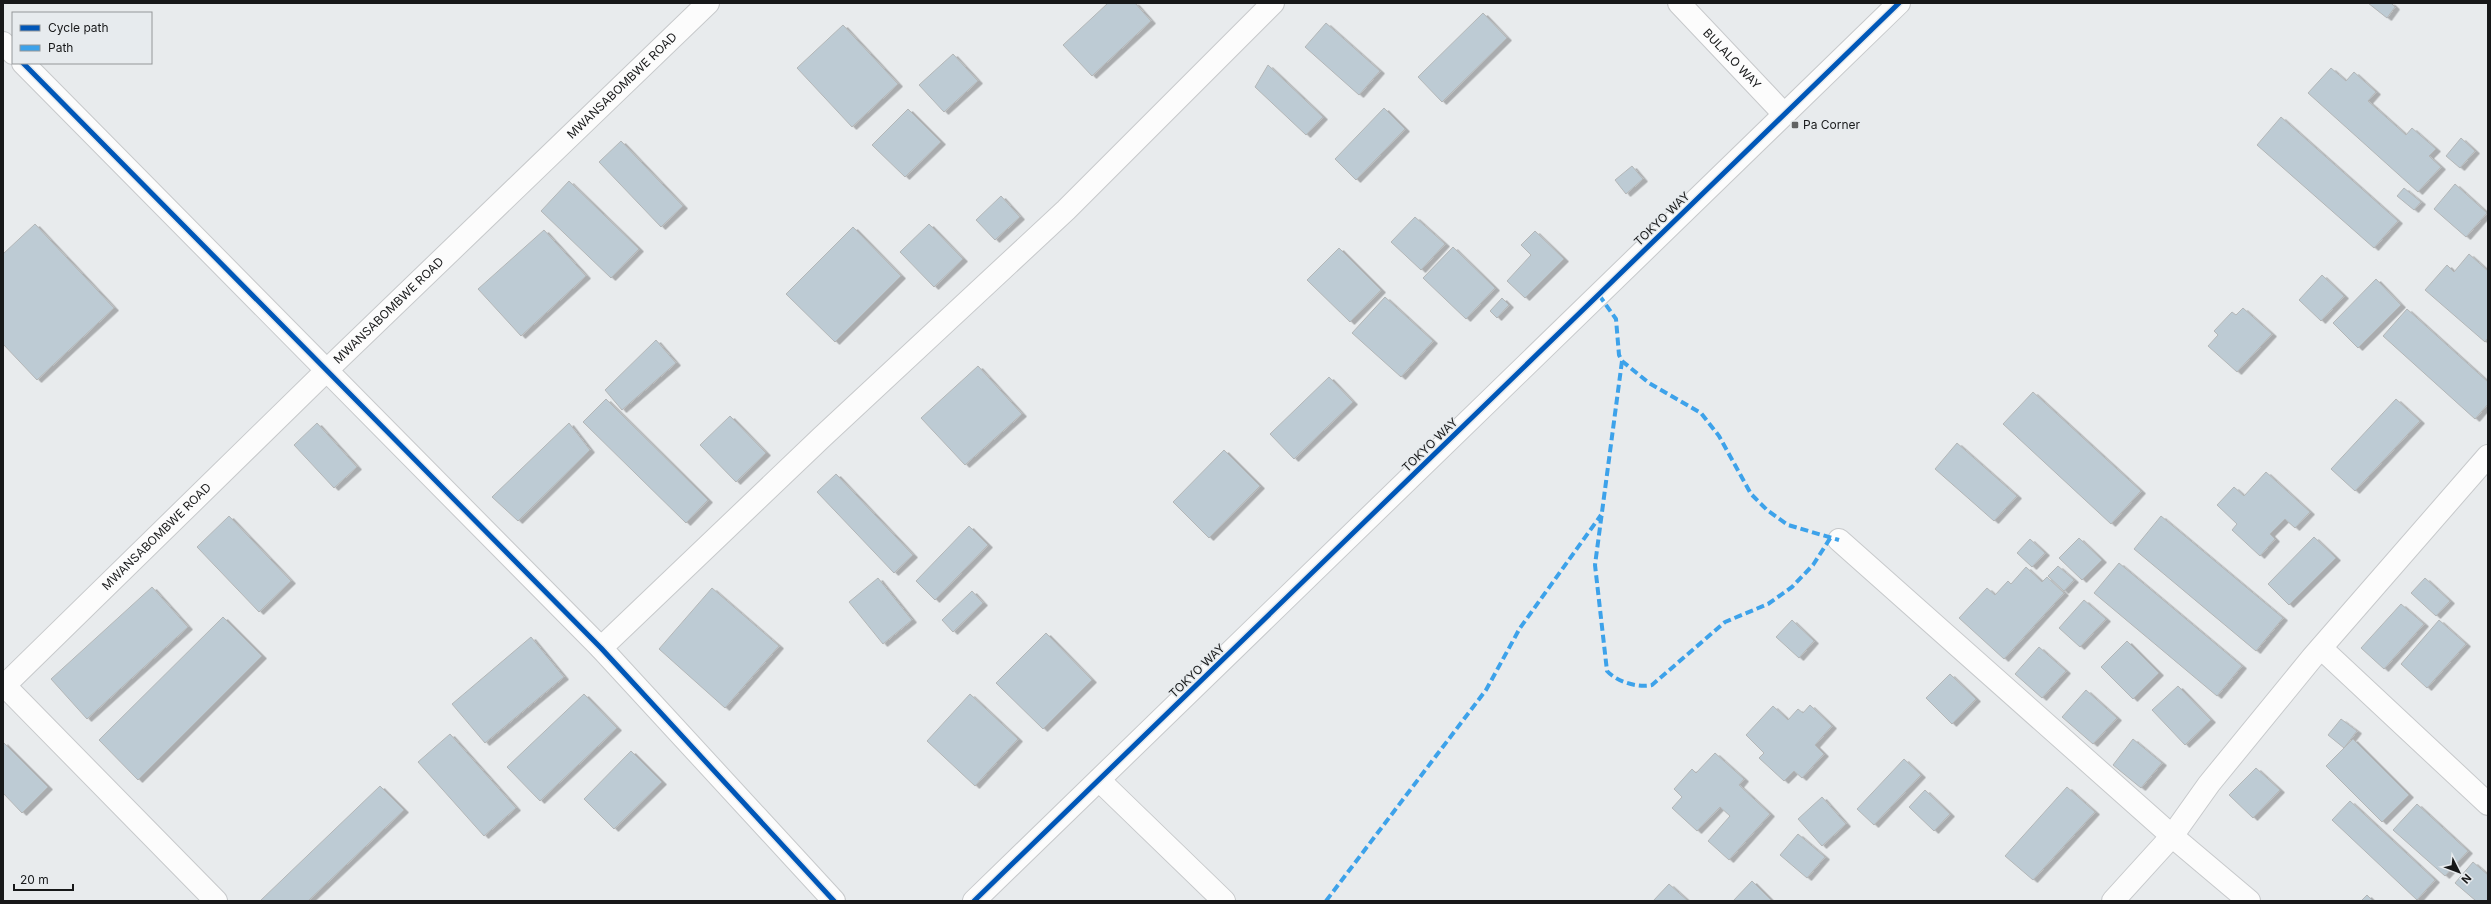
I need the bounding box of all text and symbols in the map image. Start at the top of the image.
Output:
legend [12,12,152,64]
text: Cycle path [48,20,109,35]
street label: BULALO WAY [1700,25,1764,92]
street label: MWANSABOMBWE ROAD [564,29,680,142]
text: Path [48,40,73,55]
place label: Pa Corner [1803,117,1861,132]
marker: Pa Corner [1790,120,1800,130]
street label: TOKYO WAY [1631,188,1693,249]
street label: MWANSABOMBWE ROAD [330,254,447,367]
street label: TOKYO WAY [1399,414,1461,475]
street label: MWANSABOMBWE ROAD [99,480,214,593]
street label: TOKYO WAY [1166,640,1228,701]
north arrow [2439,852,2479,892]
scale bar [14,866,73,892]
text: N [2458,871,2474,886]
text: 20 m [20,872,49,887]

